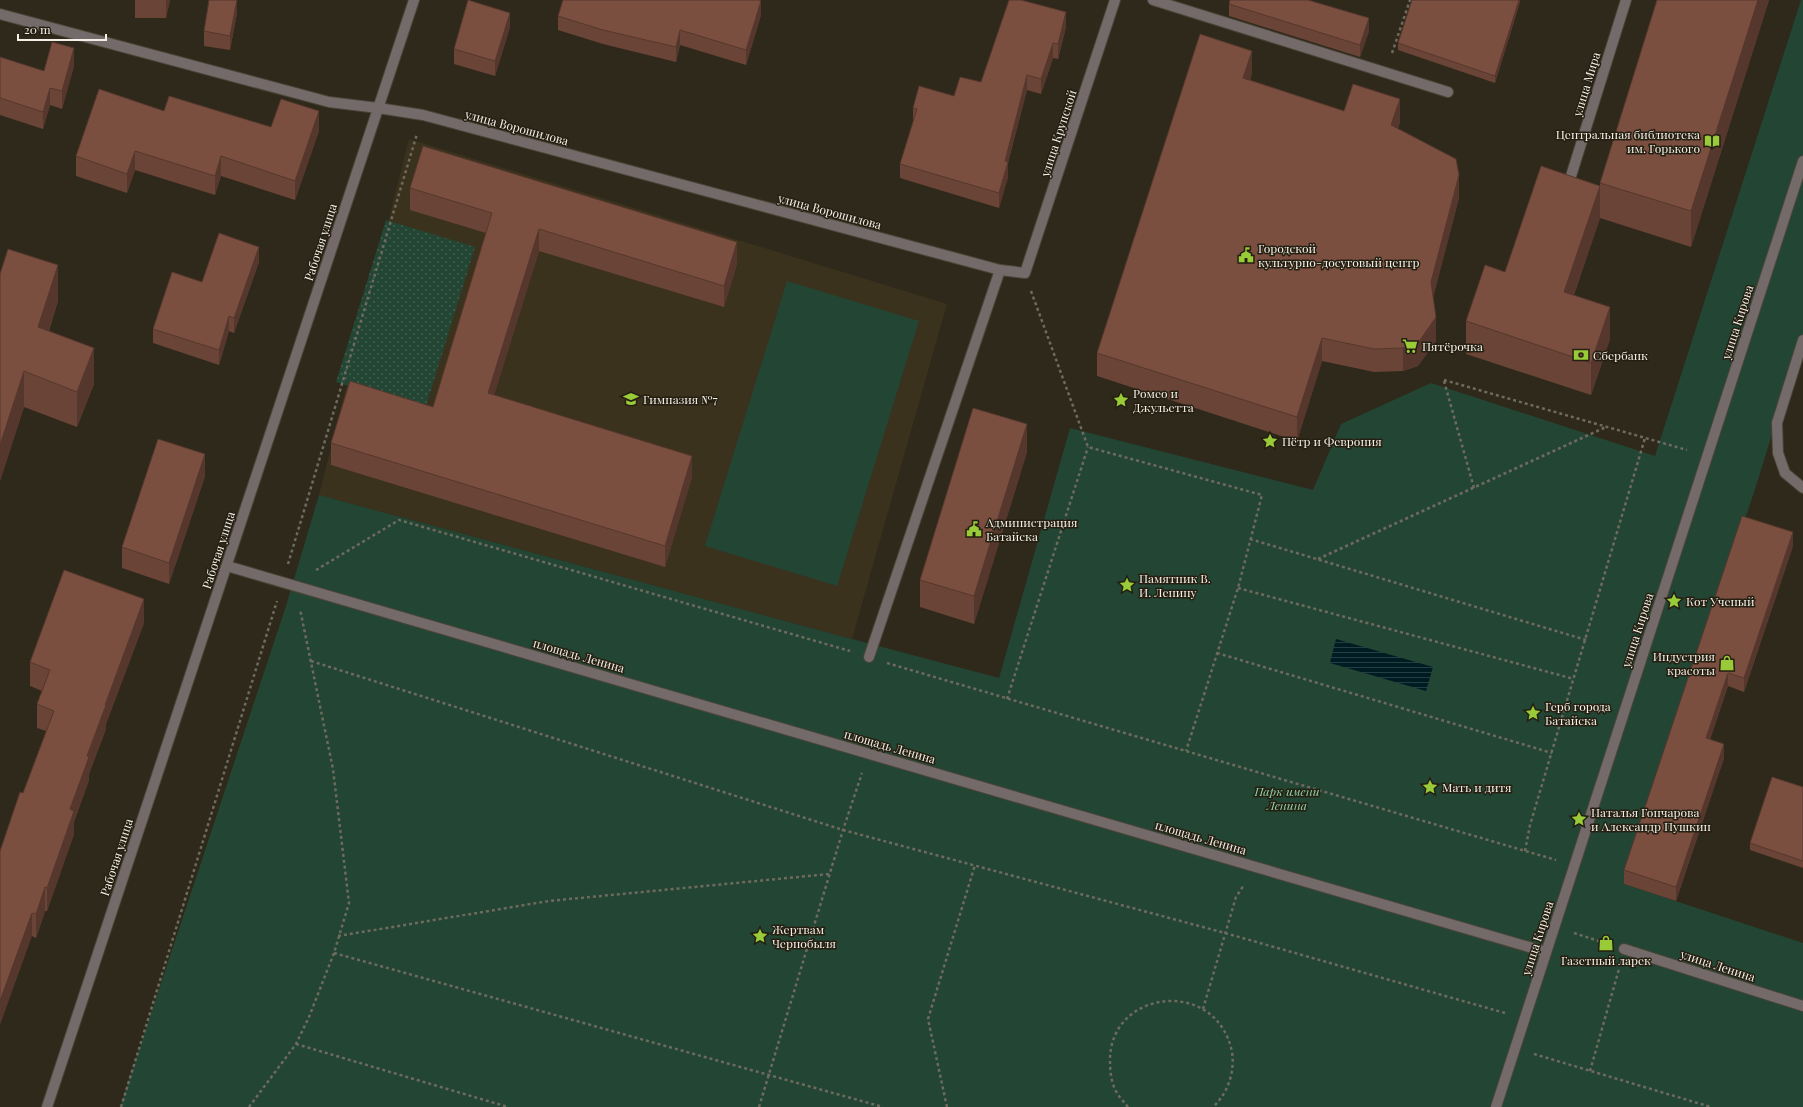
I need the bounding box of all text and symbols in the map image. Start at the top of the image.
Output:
scale bar [18,16,106,42]
text: 20 m [24,21,51,37]
street label: улица Мира [1568,50,1603,119]
street label: улица Крупской [1036,87,1080,179]
street label: улица Ворошилова [463,105,571,149]
place label: Центральная библиотека им. Горького [1556,126,1700,156]
library icon: Центральная библиотека им. Горького [1703,132,1721,150]
street label: улица Ворошилова [776,189,884,233]
street label: Рабочая улица [300,201,340,283]
place label: Городской культурно-досуговый центр [1258,240,1419,270]
public building icon: Городской культурно-досуговый центр [1237,246,1255,264]
street label: улица Кирова [1717,283,1757,362]
supermarket icon: Пятёрочка [1401,337,1419,355]
place label: Пятёрочка [1422,338,1483,354]
bank icon: Сбербанк [1572,346,1590,364]
place label: Сбербанк [1593,347,1648,363]
place label: Ромео и Джульетта [1133,385,1194,415]
school or university icon: Гимназия №7 [622,390,640,408]
place label: Гимназия №7 [643,391,718,407]
place icon: Ромео и Джульетта [1112,391,1130,409]
place icon: Пётр и Феврония [1261,432,1279,450]
place label: Пётр и Феврония [1282,433,1382,449]
street label: Рабочая улица [198,509,238,591]
place label: Администрация Батайска [985,514,1078,544]
public building icon: Администрация Батайска [965,520,983,538]
place label: Памятник В. И. Ленину [1139,570,1211,600]
place icon: Памятник В. И. Ленину [1118,576,1136,594]
street label: улица Кирова [1617,591,1657,670]
place icon: Кот Ученый [1665,592,1683,610]
place label: Кот Ученый [1686,593,1755,609]
street label: площадь Ленина [531,634,627,676]
place label: Индустрия красоты [1653,648,1716,678]
shop icon: Индустрия красоты [1718,654,1736,672]
place label: Герб города Батайска [1545,698,1611,728]
place icon: Герб города Батайска [1524,704,1542,722]
street label: площадь Ленина [842,725,938,767]
place icon: Мать и дитя [1421,778,1439,796]
place label: Мать и дитя [1442,779,1512,795]
park label: Парк имени Ленина [1253,783,1320,813]
place label: Наталья Гончарова и Александр Пушкин [1591,804,1711,834]
place icon: Наталья Гончарова и Александр Пушкин [1570,810,1588,828]
street label: Рабочая улица [96,816,136,898]
street label: площадь Ленина [1153,816,1249,858]
street label: улица Кирова [1517,899,1557,978]
place label: Жертвам Чернобыля [772,921,836,951]
place icon: Жертвам Чернобыля [751,927,769,945]
shop icon: Газетный ларек [1597,934,1615,952]
street label: улица Ленина [1678,945,1757,985]
place label: Газетный ларек [1561,952,1651,968]

